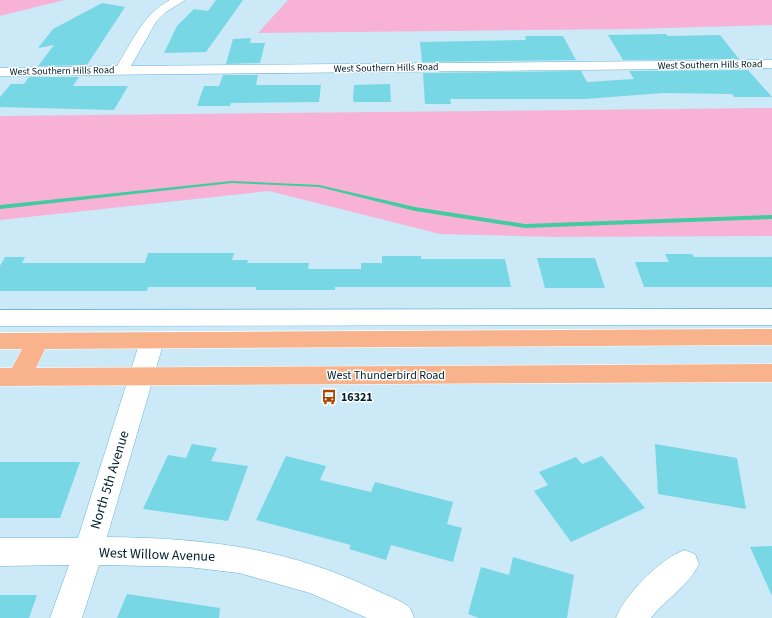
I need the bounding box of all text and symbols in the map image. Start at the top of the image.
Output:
street label: West Southern Hills Road [657,57,763,73]
street label: West Southern Hills Road [333,60,439,76]
street label: West Southern Hills Road [9,63,115,79]
street label: West Thunderbird Road [327,367,445,384]
bus stop icon: 16321 [320,388,338,406]
place label: 16321 [341,389,373,406]
street label: North 5th Avenue [86,428,134,532]
street label: West Willow Avenue [99,543,215,567]

